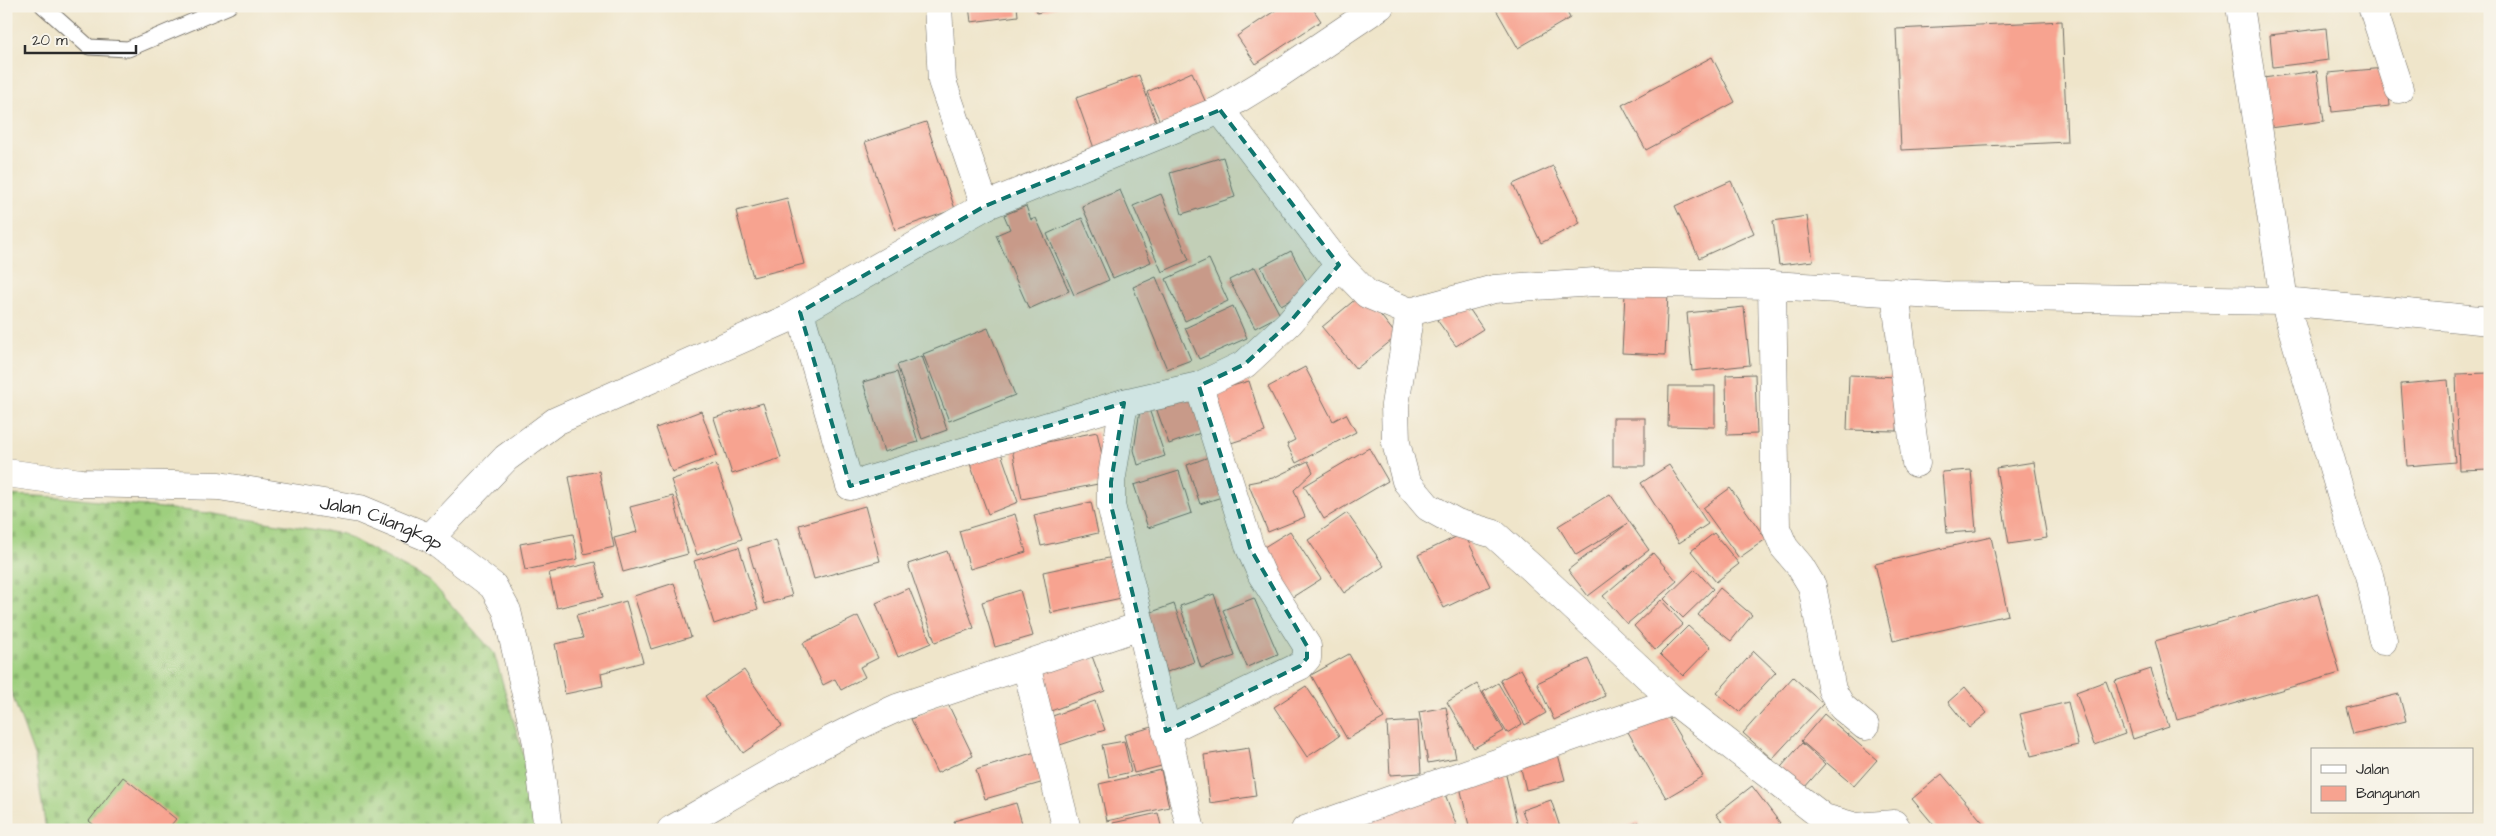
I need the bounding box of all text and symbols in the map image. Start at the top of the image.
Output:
scale bar [25,22,136,54]
text: 20 m [32,30,68,51]
street label: Jalan Cilangkap [318,489,449,557]
legend [2311,748,2474,814]
text: Jalan [2356,759,2390,780]
text: Bangunan [2356,783,2420,805]

